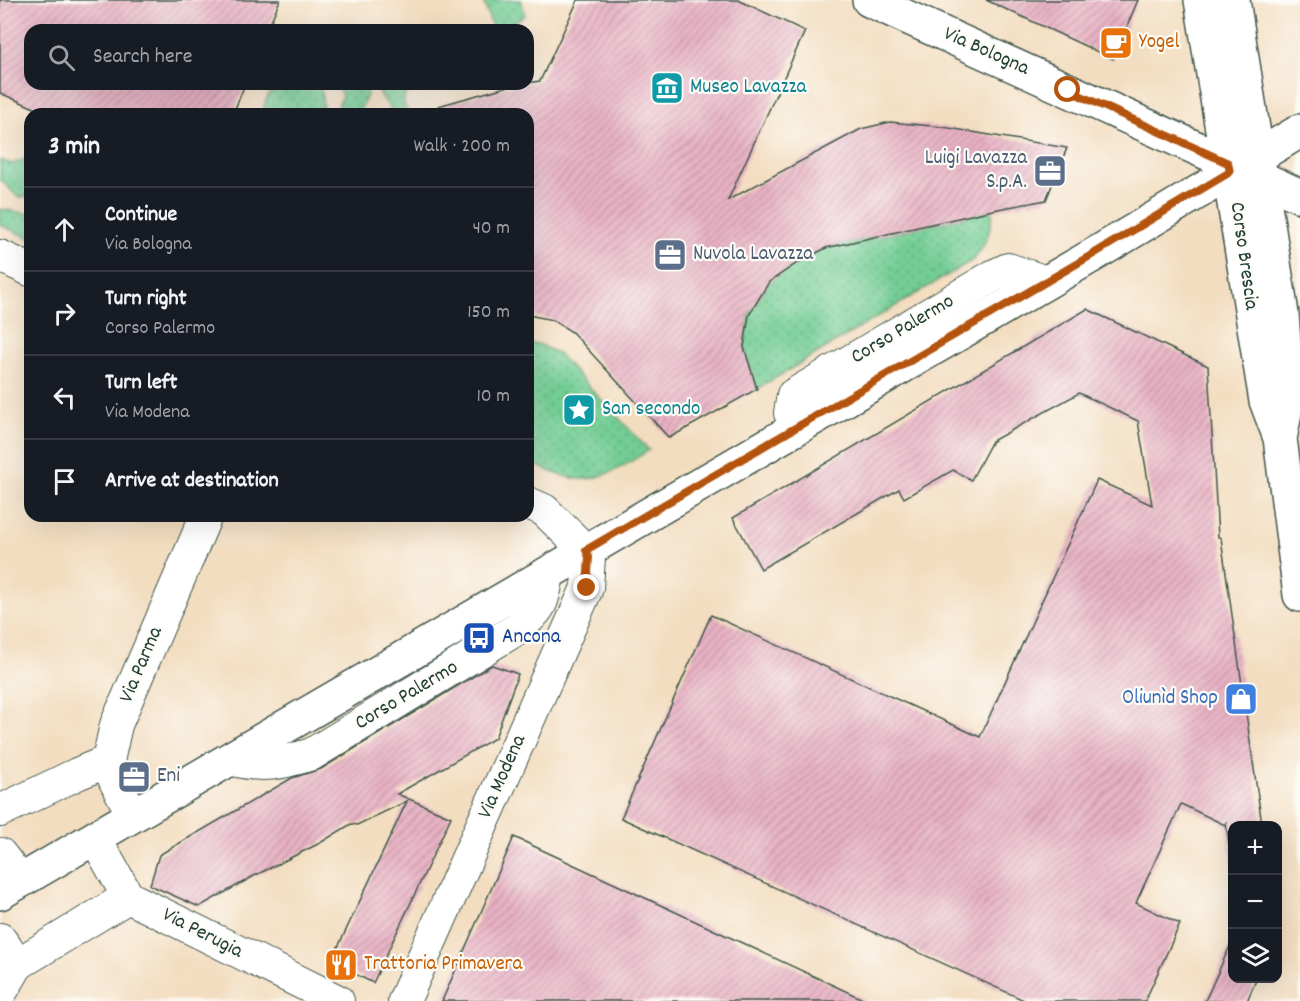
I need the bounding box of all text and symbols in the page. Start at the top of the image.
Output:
street label: Via Bologna [938,20,1035,85]
search box [24,24,534,90]
cafe icon: Yogel [1098,25,1134,61]
place label: Yogel [1139,28,1179,58]
icon: search [45,41,78,74]
text: Search here [93,42,192,73]
museum icon: Museo Lavazza [649,70,685,106]
place label: Museo Lavazza [690,73,808,103]
route start [1054,76,1080,102]
text: 3 min [48,129,100,166]
text: Walk · 200 m [414,133,510,161]
place label: Luigi Lavazza S.p.A. [925,144,1028,198]
office icon: Luigi Lavazza S.p.A. [1032,153,1068,189]
text: Continue [105,200,177,231]
street label: Corso Brescia [1221,200,1266,313]
icon: ahead [48,213,81,246]
text: 40 m [472,215,510,243]
text: Via Bologna [105,231,192,259]
office icon: Nuvola Lavazza [652,237,688,273]
place label: Nuvola Lavazza [693,240,814,270]
text: Turn right [105,284,187,315]
street label: Corso Palermo [846,287,960,373]
icon: right [48,297,81,330]
text: 150 m [467,299,510,327]
text: Corso Palermo [105,315,215,343]
text: Turn left [105,368,177,399]
icon: left [48,381,81,414]
text: 10 m [476,383,510,411]
place icon: San secondo [561,392,597,428]
place label: San secondo [602,395,700,425]
text: Via Modena [105,399,190,427]
icon: arrive [48,465,81,498]
text: Arrive at destination [105,466,279,497]
route end [573,574,599,600]
bus stop icon: Ancona [461,620,497,656]
street label: Via Parma [113,621,172,708]
place label: Ancona [502,623,562,653]
street label: Corso Palermo [350,653,464,739]
shop icon: Oliunìd Shop [1223,681,1259,717]
place label: Oliunìd Shop [1122,684,1218,714]
street label: Via Modena [471,729,535,824]
office icon: Eni [116,759,152,795]
place label: Eni [157,762,180,792]
map controls [1228,821,1282,983]
button: + [1228,821,1282,875]
button: − [1228,875,1282,929]
street label: Via Perugia [156,901,249,968]
button: layers [1228,929,1282,983]
restaurant icon: Trattoria Primavera [323,947,359,983]
place label: Trattoria Primavera [364,950,523,980]

